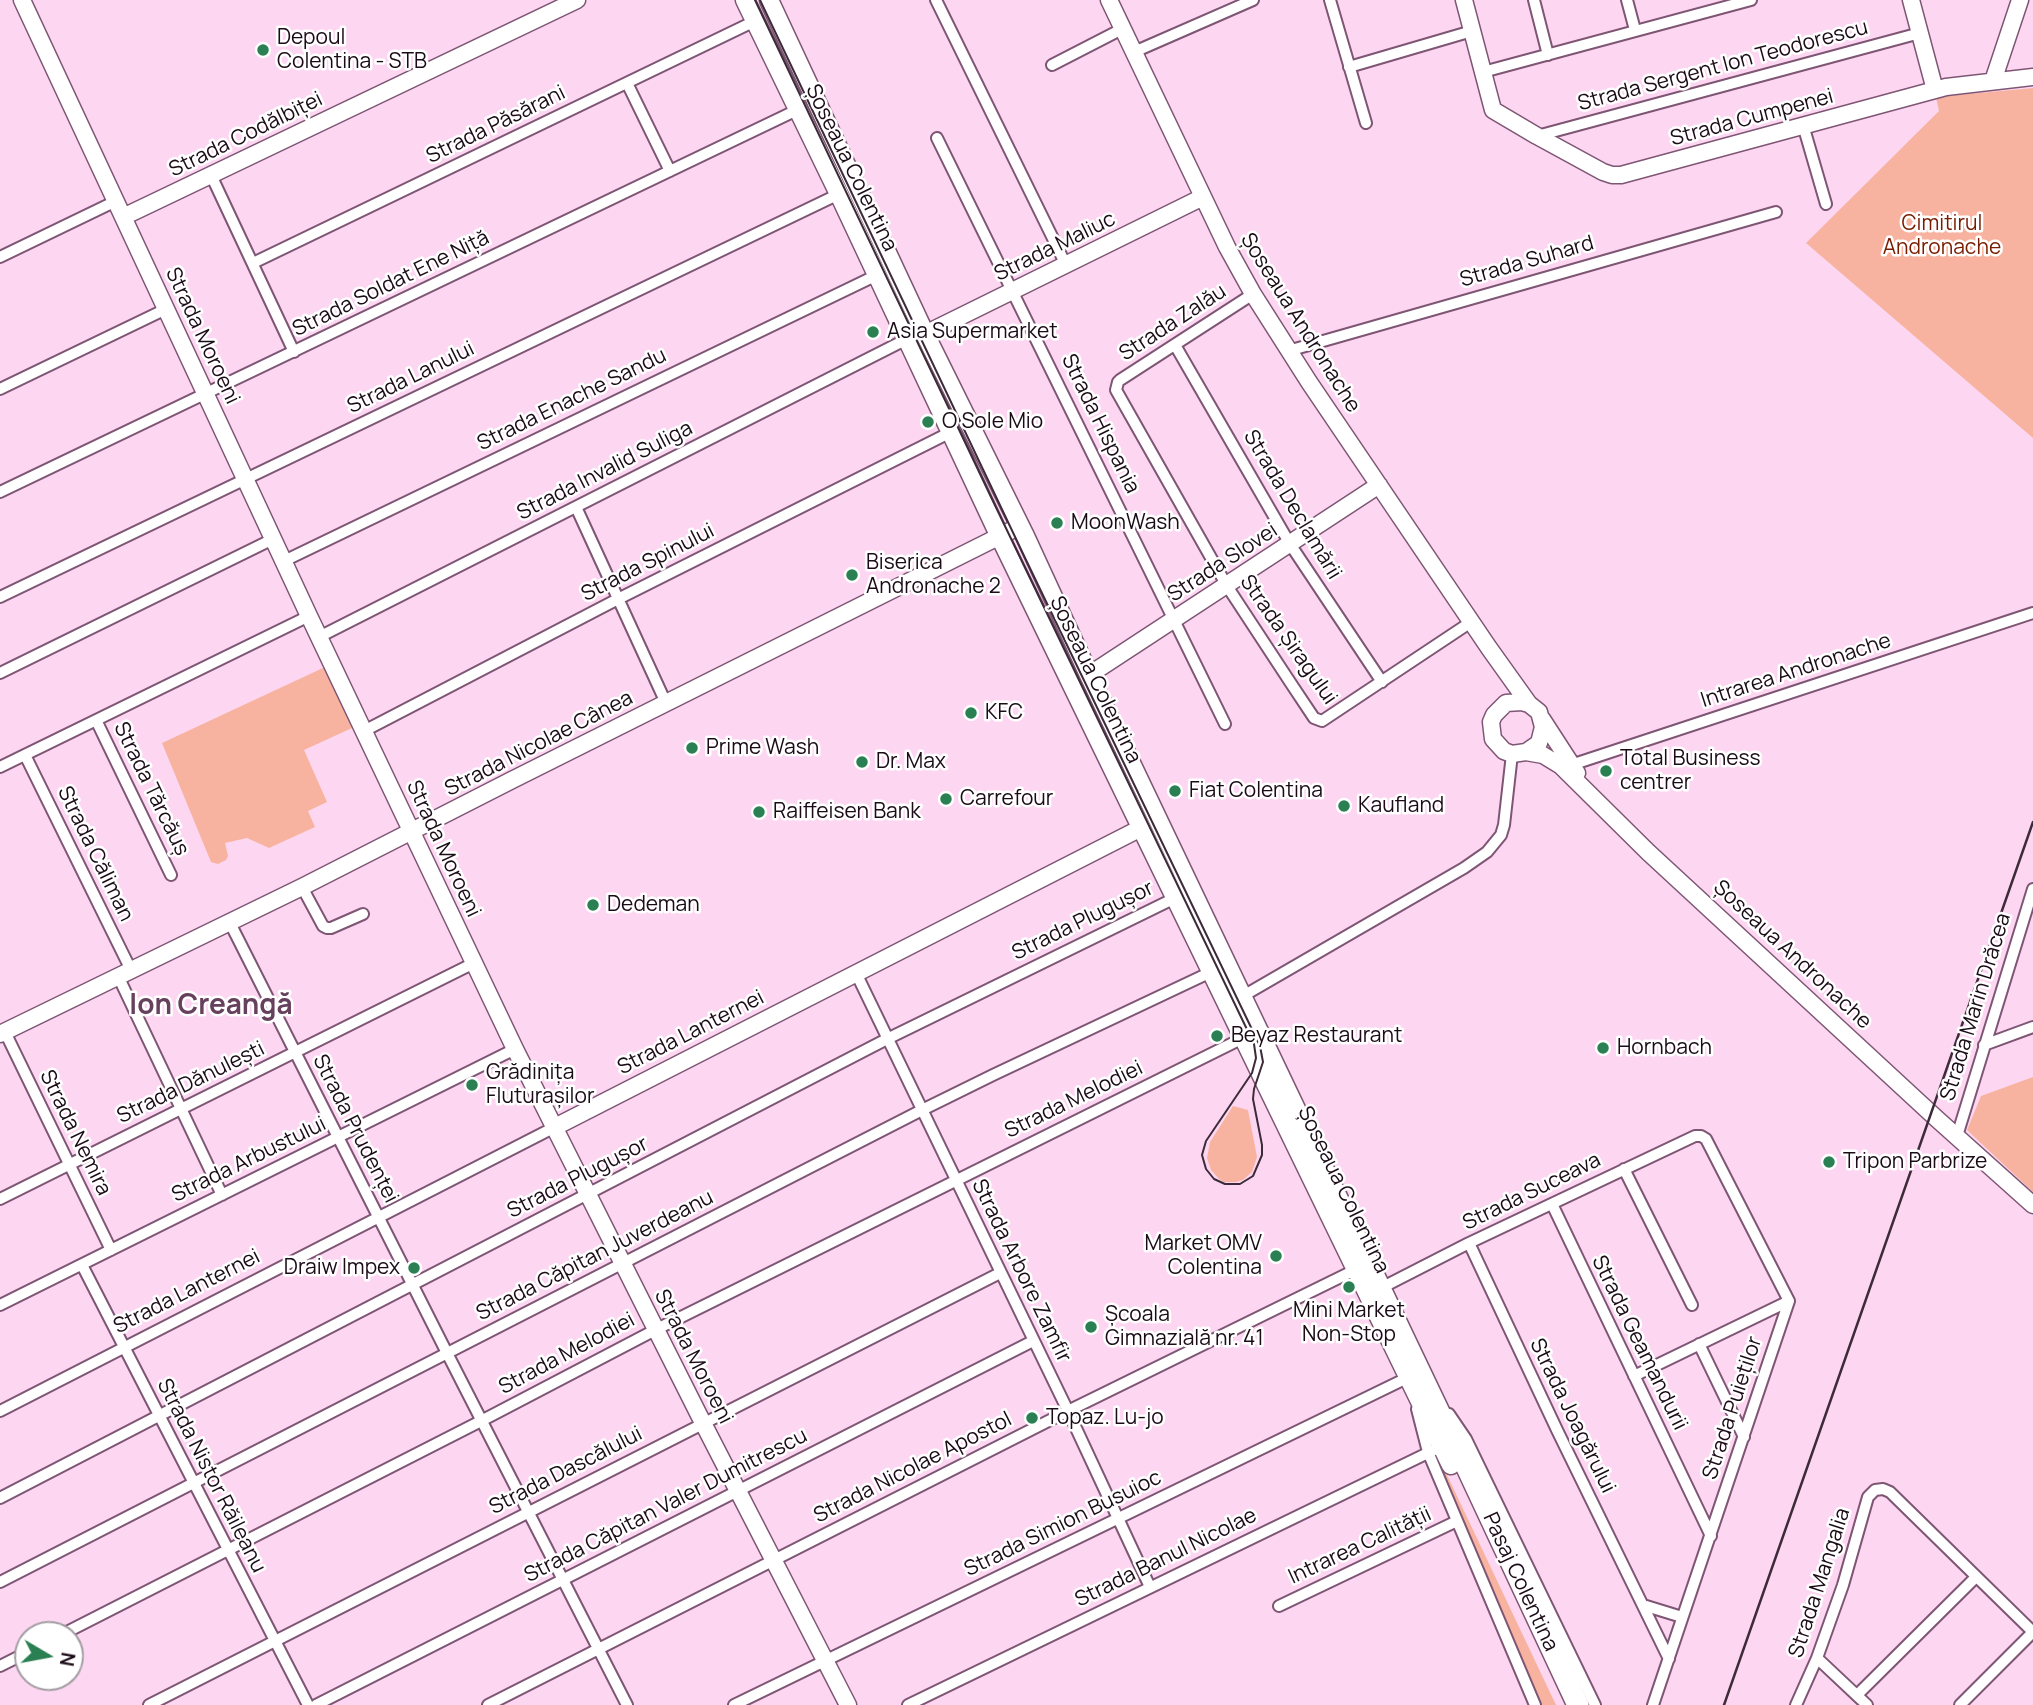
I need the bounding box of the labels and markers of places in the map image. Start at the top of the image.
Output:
place label: Depoul Colentina - STB [277,25,427,75]
marker: Depoul Colentina - STB [255,42,271,58]
place label: Asia Supermarket [887,319,1058,345]
marker: Asia Supermarket [865,324,881,340]
place label: O Sole Mio [942,409,1043,435]
marker: O Sole Mio [920,414,936,430]
place label: MoonWash [1071,510,1180,536]
marker: MoonWash [1049,515,1065,531]
place label: Biserica Andronache 2 [866,550,1001,600]
marker: Biserica Andronache 2 [844,567,860,583]
place label: KFC [985,700,1023,726]
marker: KFC [963,705,979,721]
place label: Prime Wash [706,735,819,761]
marker: Prime Wash [684,740,700,756]
place label: Total Business centrer [1620,746,1760,796]
place label: Dr. Max [876,749,946,775]
marker: Dr. Max [854,754,870,770]
marker: Total Business centrer [1598,763,1614,779]
place label: Fiat Colentina [1189,778,1323,804]
marker: Fiat Colentina [1167,783,1183,799]
place label: Carrefour [960,786,1053,812]
marker: Carrefour [938,791,954,807]
place label: Kaufland [1358,793,1444,819]
marker: Kaufland [1336,798,1352,814]
place label: Raiffeisen Bank [773,799,921,825]
marker: Raiffeisen Bank [751,804,767,820]
place label: Dedeman [607,892,700,918]
marker: Dedeman [585,897,601,913]
place label: Beyaz Restaurant [1231,1023,1402,1049]
marker: Beyaz Restaurant [1209,1028,1225,1044]
place label: Hornbach [1617,1035,1712,1061]
marker: Hornbach [1595,1040,1611,1056]
place label: Grădinița Fluturașilor [486,1060,594,1110]
marker: Grădinița Fluturașilor [464,1077,480,1093]
place label: Tripon Parbrize [1843,1149,1987,1175]
marker: Tripon Parbrize [1821,1154,1837,1170]
place label: Market OMV Colentina [1145,1231,1262,1281]
marker: Market OMV Colentina [1268,1248,1284,1264]
place label: Draiw Impex [284,1255,400,1281]
marker: Draiw Impex [406,1260,422,1276]
marker: Mini Market Non-Stop [1341,1279,1357,1295]
place label: Mini Market Non-Stop [1293,1298,1405,1348]
place label: Școala Gimnazială nr. 41 [1105,1302,1264,1352]
marker: Școala Gimnazială nr. 41 [1083,1319,1099,1335]
place label: Topaz. Lu-jo [1046,1405,1164,1431]
marker: Topaz. Lu-jo [1024,1410,1040,1426]

